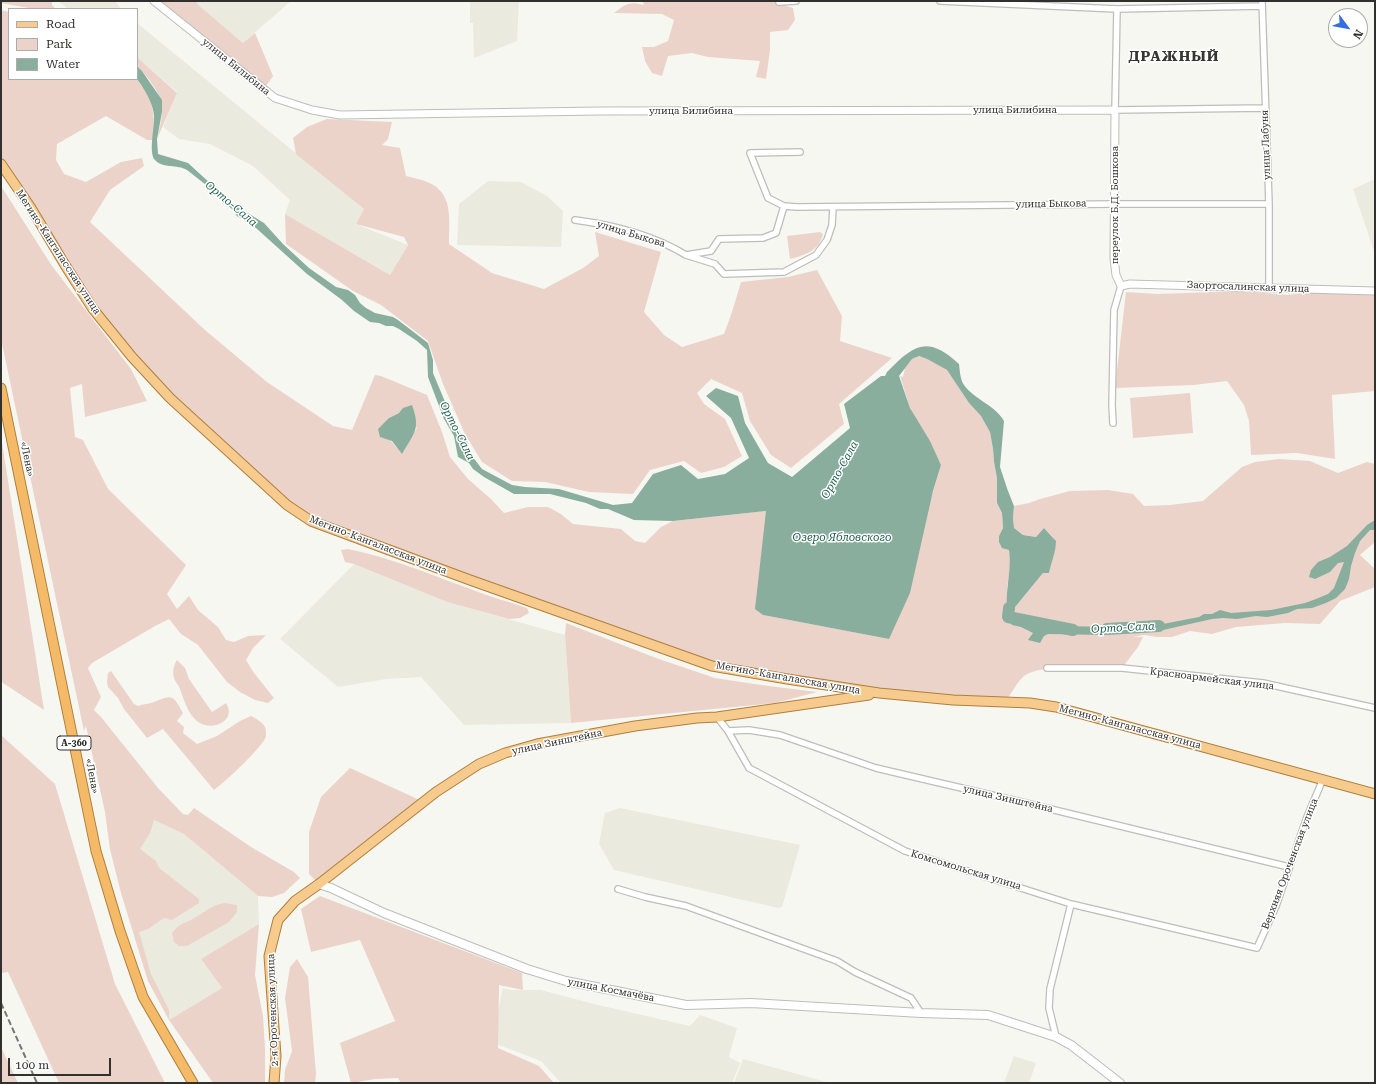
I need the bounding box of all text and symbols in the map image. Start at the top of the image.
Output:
legend [8,8,138,80]
north arrow [1328,8,1368,48]
text: Road [46,17,75,31]
text: N [1350,27,1366,41]
street label: улица Билибина [200,36,272,98]
text: Park [46,37,72,51]
district label: ДРАЖНЫЙ [1128,49,1220,65]
text: Water [46,57,80,71]
street label: улица Билибина [973,104,1057,116]
street label: улица Билибина [649,105,733,117]
street label: улица Лабуня [1259,110,1273,180]
street label: переулок Б.Д. Бошкова [1109,146,1121,264]
water label: Орто-Сала [202,178,260,230]
street label: Мегино-Кангаласская улица [13,187,103,317]
street label: улица Быкова [1015,197,1087,211]
street label: улица Быкова [595,218,667,250]
street label: Заортосалинская улица [1186,279,1310,295]
water label: Орто-Сала [437,400,477,462]
water label: Орто-Сала [819,439,861,501]
street label: «Лена» [17,441,37,477]
street label: Мегино-Кангаласская улица [308,513,448,577]
water label: Озеро Ябловского [793,531,891,545]
water label: Орто-Сала [1091,620,1155,636]
street label: Мегино-Кангаласская улица [715,659,861,697]
street label: Красноармейская улица [1149,665,1275,693]
street label: Мегино-Кангаласская улица [1058,702,1202,752]
street label: улица Зинштейна [511,727,603,757]
road number: А-360 [57,736,91,750]
street label: «Лена» [83,758,101,794]
street label: улица Зинштейна [962,783,1054,815]
street label: Верхняя Ороченская улица [1259,797,1321,931]
street label: Комсомольская улица [909,847,1023,893]
street label: 2-я Ороченская улица [265,954,281,1066]
street label: улица Космачёва [567,976,655,1004]
scale bar [10,1050,113,1076]
text: 100 m [15,1058,49,1072]

